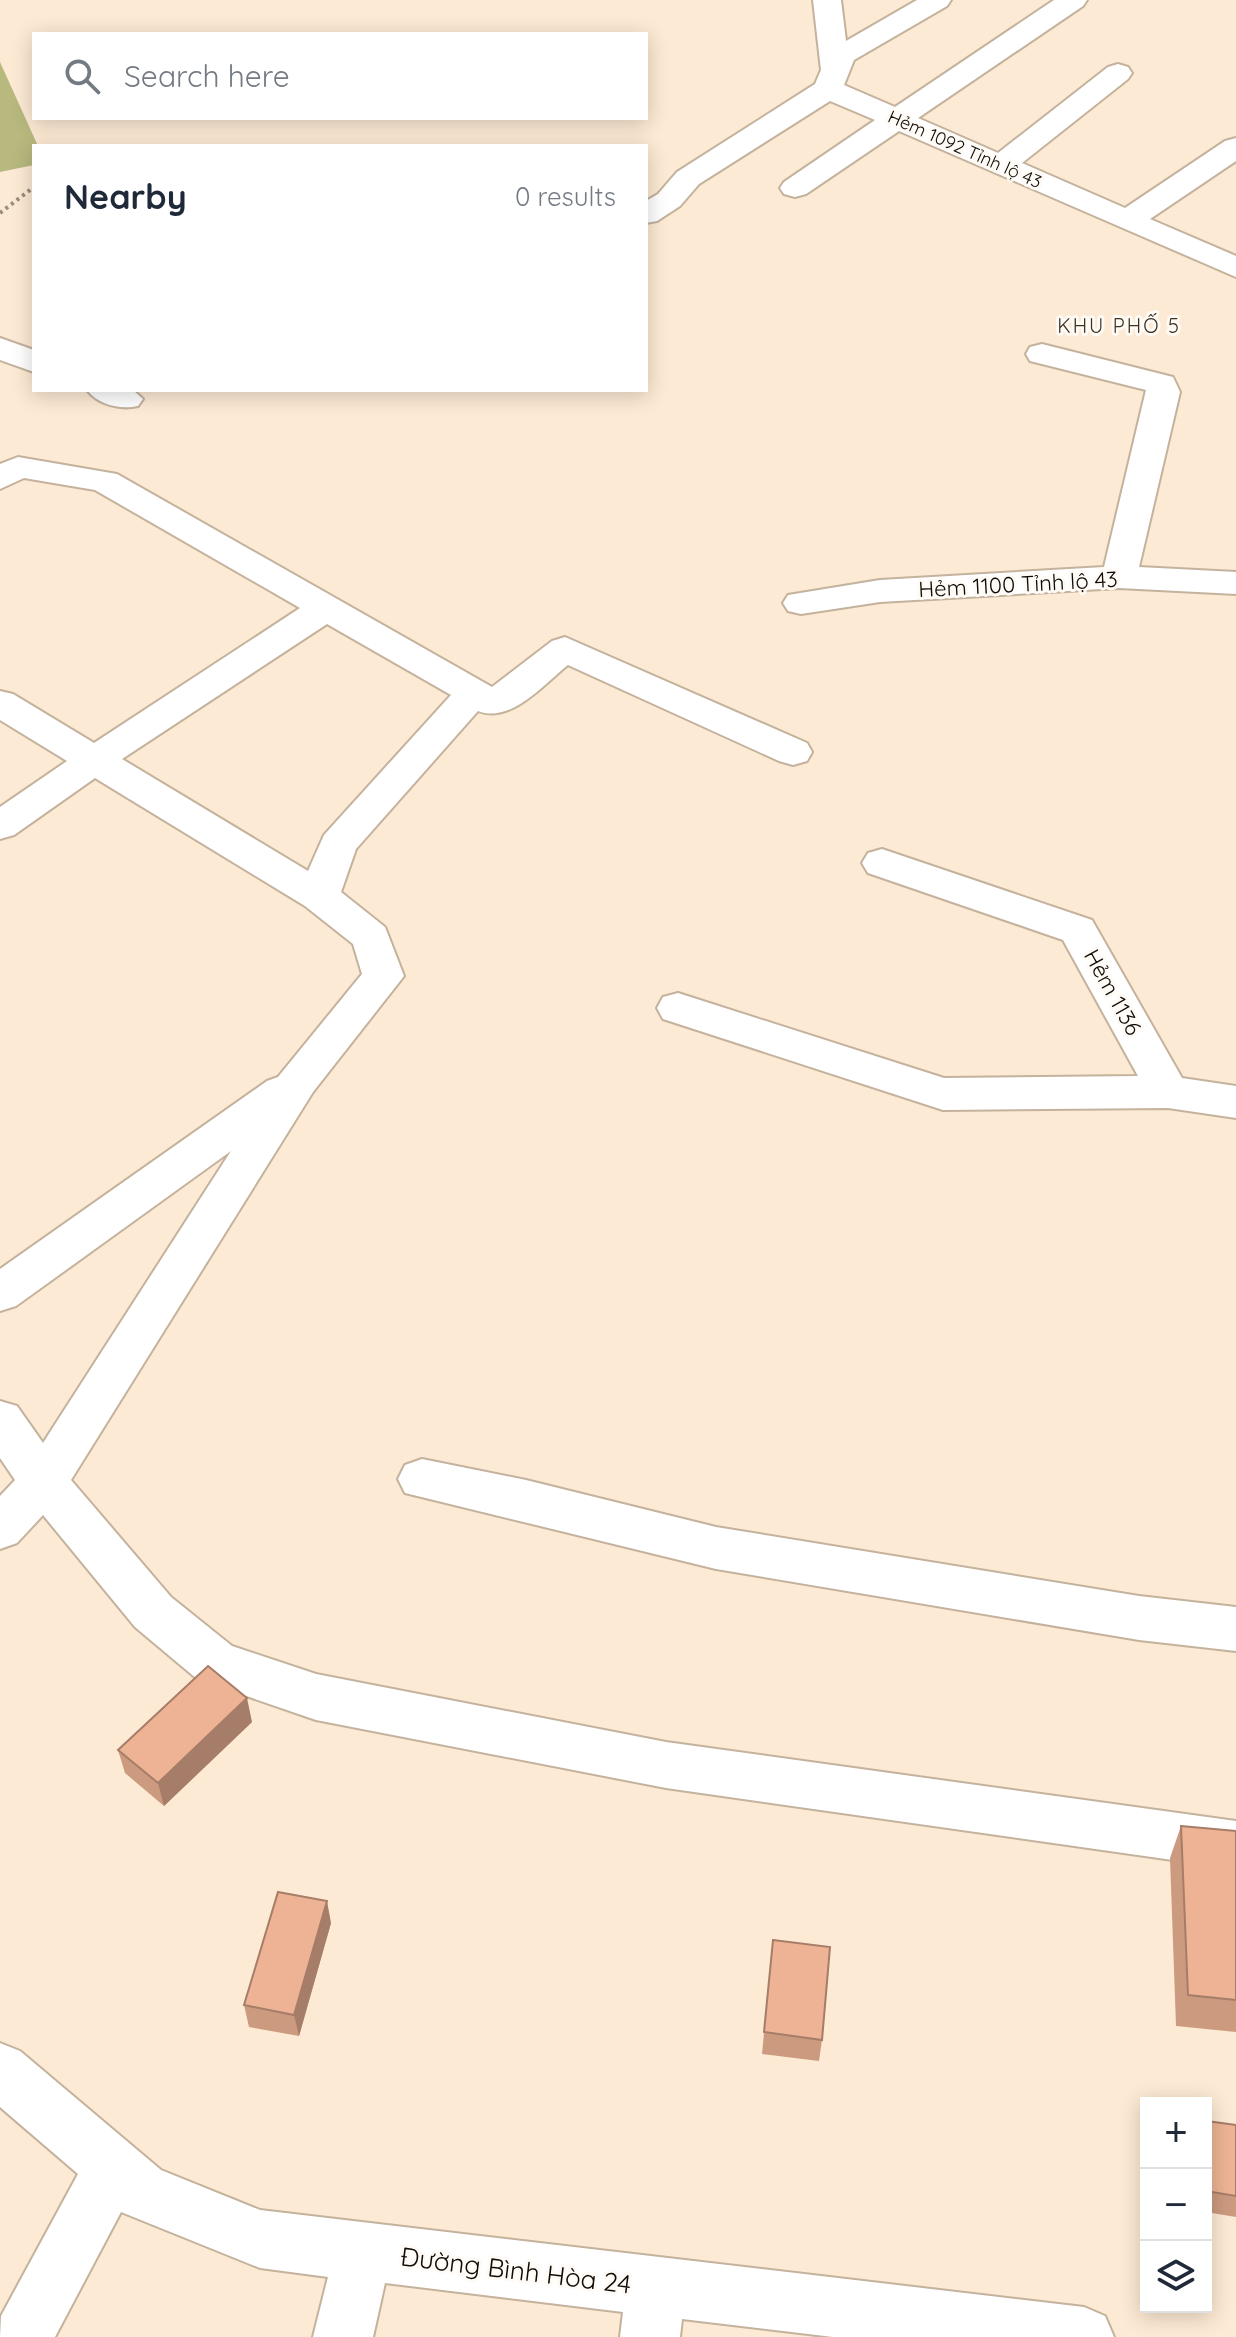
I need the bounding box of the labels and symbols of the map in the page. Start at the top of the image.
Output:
street label: Hẻm 1092 Tỉnh lộ 43 [885,105,1045,193]
district label: KHU PHỐ 5 [1057,313,1181,338]
street label: Hẻm 1100 Tỉnh lộ 43 [918,565,1118,603]
street label: Hẻm 1136 [1078,944,1148,1040]
street label: Đường Bình Hòa 24 [399,2239,633,2301]

